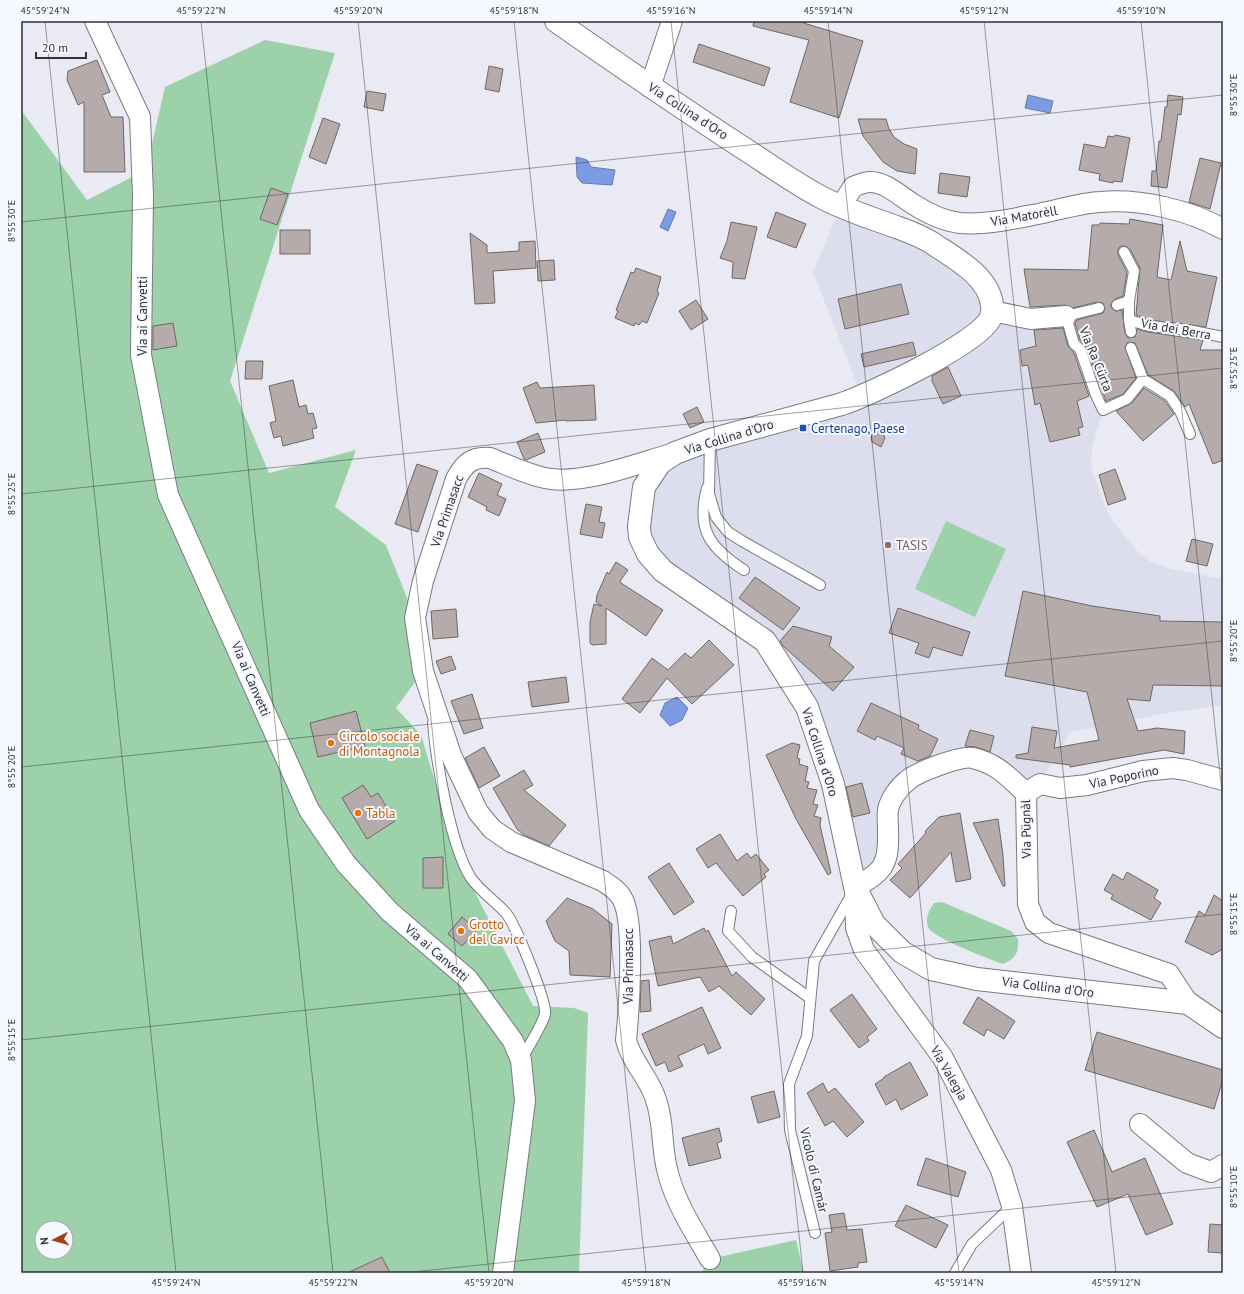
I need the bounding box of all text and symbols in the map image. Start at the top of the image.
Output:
text: 45°59'24"N [20,4,70,17]
text: 45°59'22"N [176,4,226,17]
text: 45°59'20"N [333,4,383,17]
text: 45°59'18"N [489,4,539,17]
text: 45°59'16"N [646,4,696,17]
text: 45°59'14"N [803,4,853,17]
text: 45°59'12"N [959,4,1009,17]
text: 45°59'10"N [1116,4,1166,17]
scale bar [36,34,86,60]
text: 20 m [42,40,68,55]
text: 8°55'30"E [1227,74,1240,116]
street label: Via Collina d'Oro [644,78,731,143]
text: 8°55'30"E [5,200,18,242]
street label: Via Matorèll [988,202,1059,230]
street label: Via ai Canvetti [134,276,151,357]
street label: Via dei Berra [1139,314,1212,344]
street label: Via Ra Cürta [1075,323,1117,394]
text: 8°55'25"E [1227,347,1240,389]
street label: Via Collina d'Oro [681,415,776,459]
place label: Certenago, Paese [811,420,905,437]
marker: Certenago, Paese [798,423,808,433]
street label: Via Primasacc [426,472,467,551]
text: 8°55'25"E [5,473,18,515]
place label: TASIS [896,537,928,554]
marker: TASIS [883,540,893,550]
text: 8°55'20"E [1227,620,1240,662]
street label: Via ai Canvetti [227,638,274,719]
street label: Via Collina d'Oro [797,704,842,799]
place label: Circolo sociale di Montagnola [339,728,420,760]
marker: Circolo sociale di Montagnola [326,738,336,748]
text: 8°55'20"E [5,746,18,788]
street label: Via Poporino [1087,761,1160,793]
street label: Via Pügnàl [1017,799,1035,860]
place label: Tabla [366,805,396,822]
marker: Tabla [353,808,363,818]
text: 8°55'15"E [1227,893,1240,935]
place label: Grotto del Cavicc [469,916,525,948]
street label: Via ai Canvetti [400,920,473,986]
marker: Grotto del Cavicc [456,926,466,936]
street label: Via Primasacc [620,928,637,1005]
street label: Via Collina d'Oro [1000,973,1095,1001]
text: 8°55'15"E [5,1019,18,1061]
street label: Via Valegia [926,1042,972,1104]
street label: Vicolo di Camár [796,1125,832,1215]
text: 8°55'10"E [1227,1166,1240,1208]
north arrow [34,1220,74,1260]
text: N [37,1237,51,1245]
text: 45°59'24"N [151,1276,201,1289]
text: 45°59'22"N [308,1276,358,1289]
text: 45°59'20"N [464,1276,514,1289]
text: 45°59'18"N [621,1276,671,1289]
text: 45°59'16"N [777,1276,827,1289]
text: 45°59'14"N [934,1276,984,1289]
text: 45°59'12"N [1091,1276,1141,1289]

